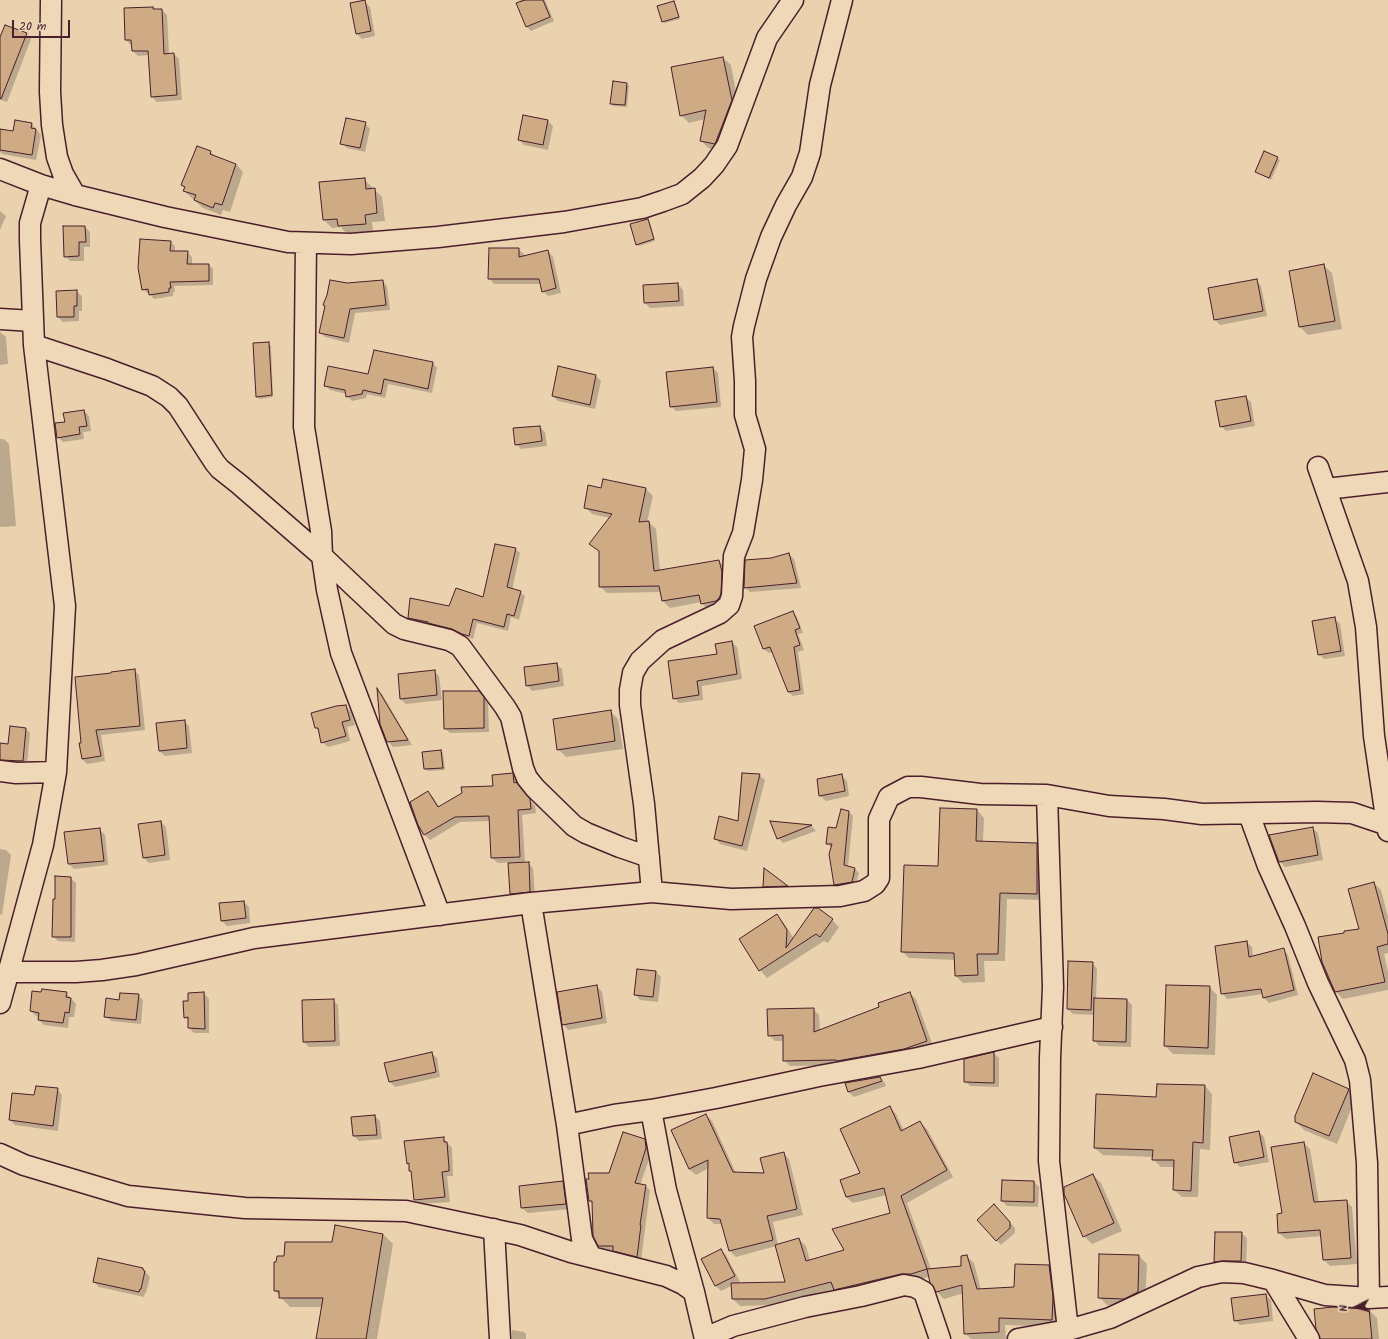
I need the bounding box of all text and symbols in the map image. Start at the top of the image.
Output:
scale bar [14,12,72,38]
text: 20 m [19,17,46,36]
north arrow [1336,1287,1376,1327]
text: N [1335,1304,1353,1313]

